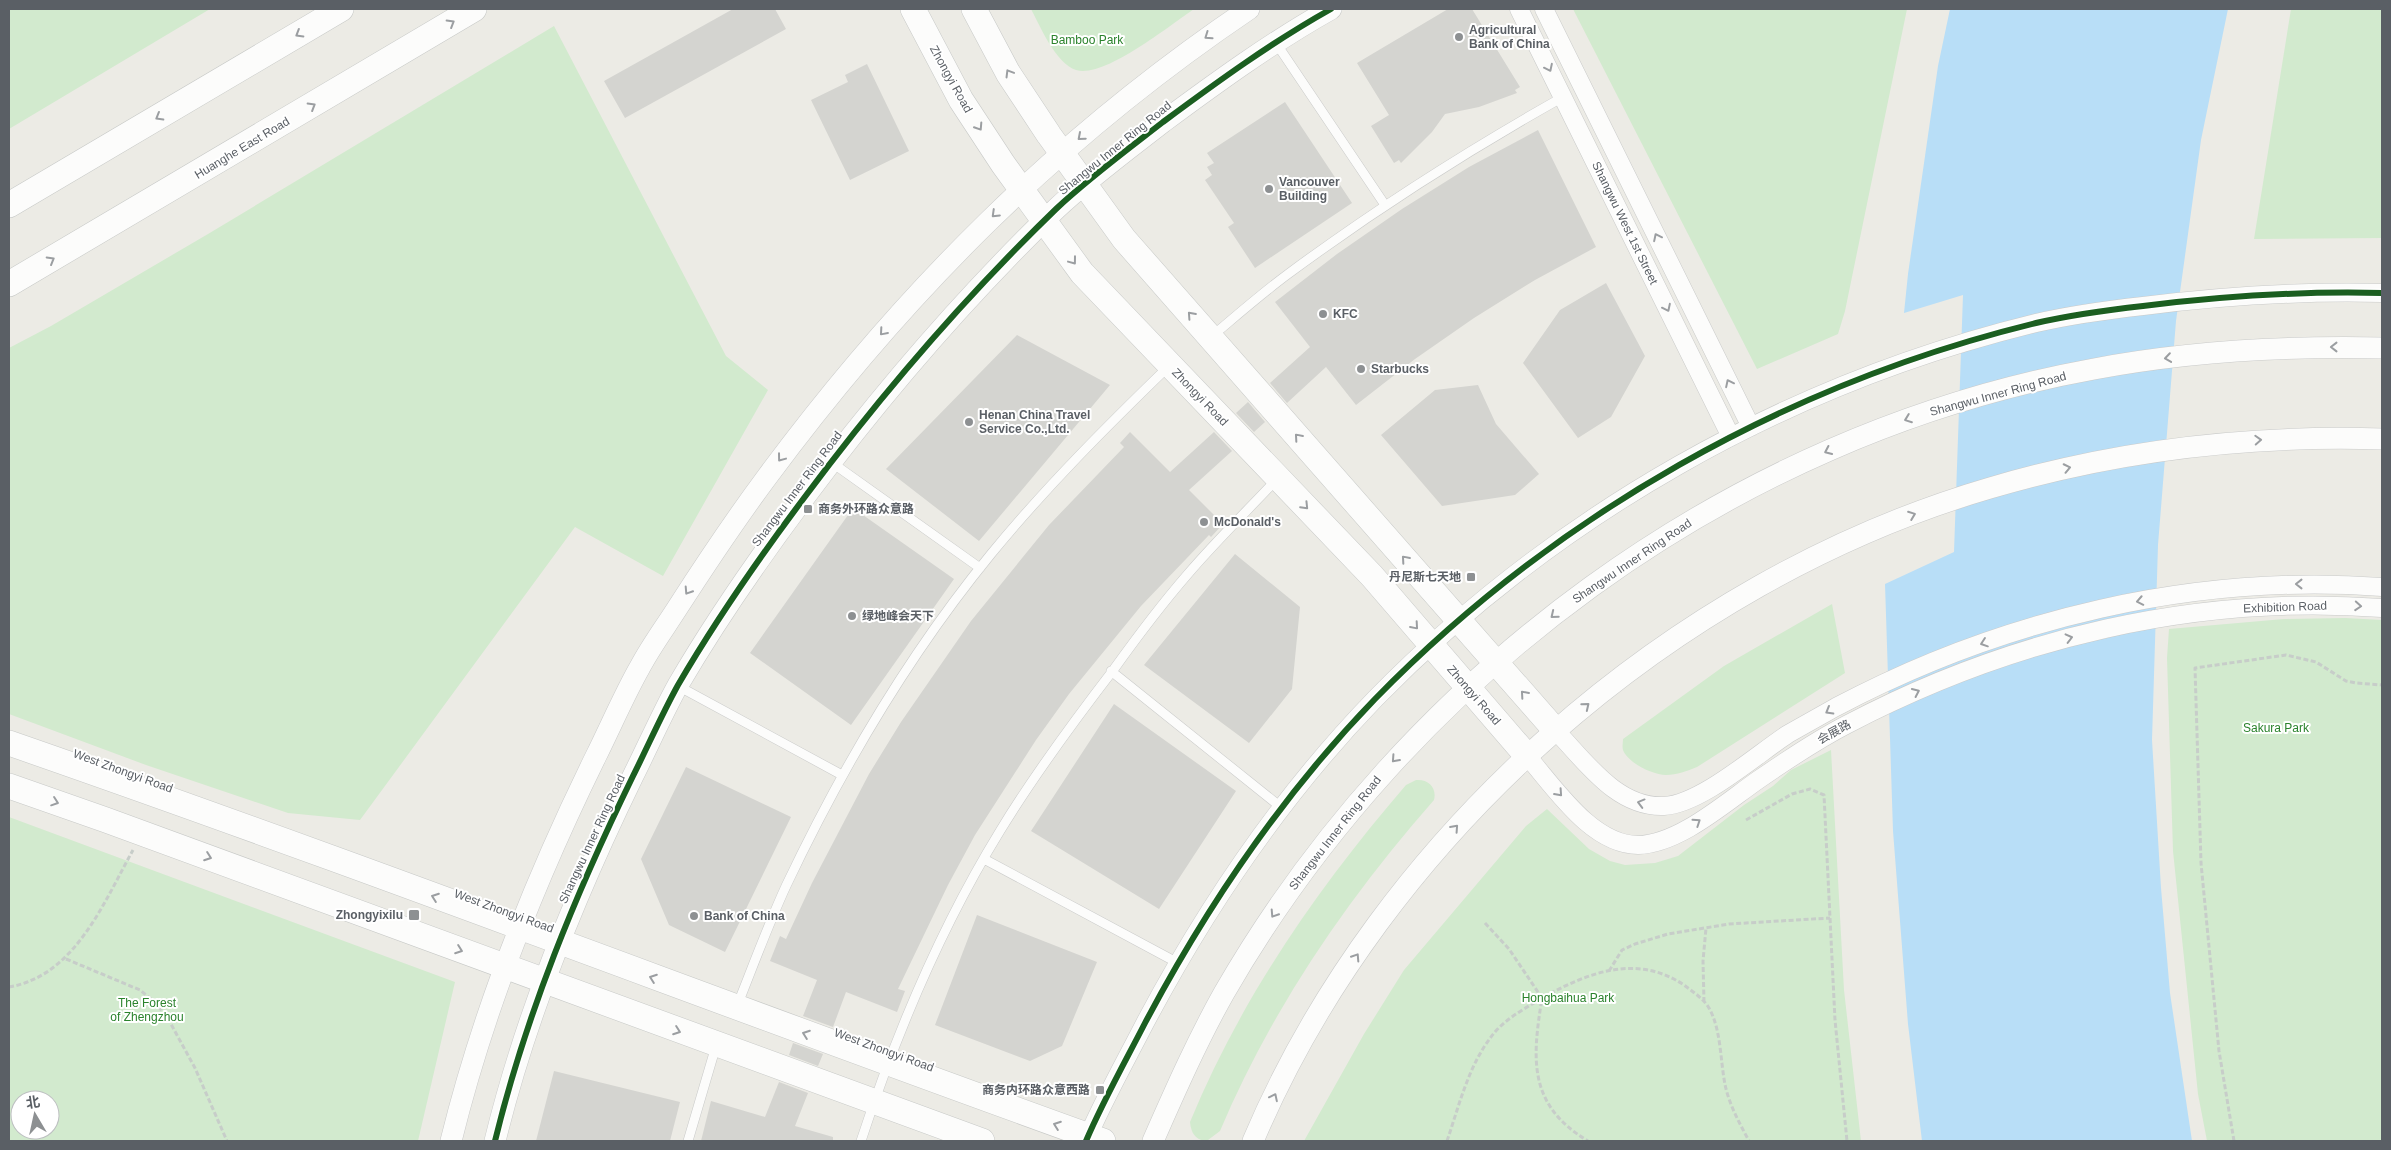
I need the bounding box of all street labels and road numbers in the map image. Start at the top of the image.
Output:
street label: Zhongyi Road [927,43,975,115]
street label: Shangwu Inner Ring Road [1056,98,1174,198]
street label: Huanghe East Road [192,114,292,182]
street label: Shangwu West 1st Street [1589,159,1661,287]
street label: Zhongyi Road [1169,365,1231,429]
street label: Shangwu Inner Ring Road [1928,369,2068,419]
street label: Shangwu Inner Ring Road [749,429,845,549]
street label: Shangwu Inner Ring Road [1570,516,1694,606]
street label: Exhibition Road [2243,599,2327,615]
street label: Zhongyi Road [1444,662,1504,728]
street label: 会展路 [1815,717,1853,747]
street label: West Zhongyi Road [71,746,175,796]
street label: Shangwu Inner Ring Road [556,772,628,906]
street label: Shangwu Inner Ring Road [1286,773,1384,893]
street label: West Zhongyi Road [452,886,556,936]
street label: West Zhongyi Road [832,1025,936,1075]

